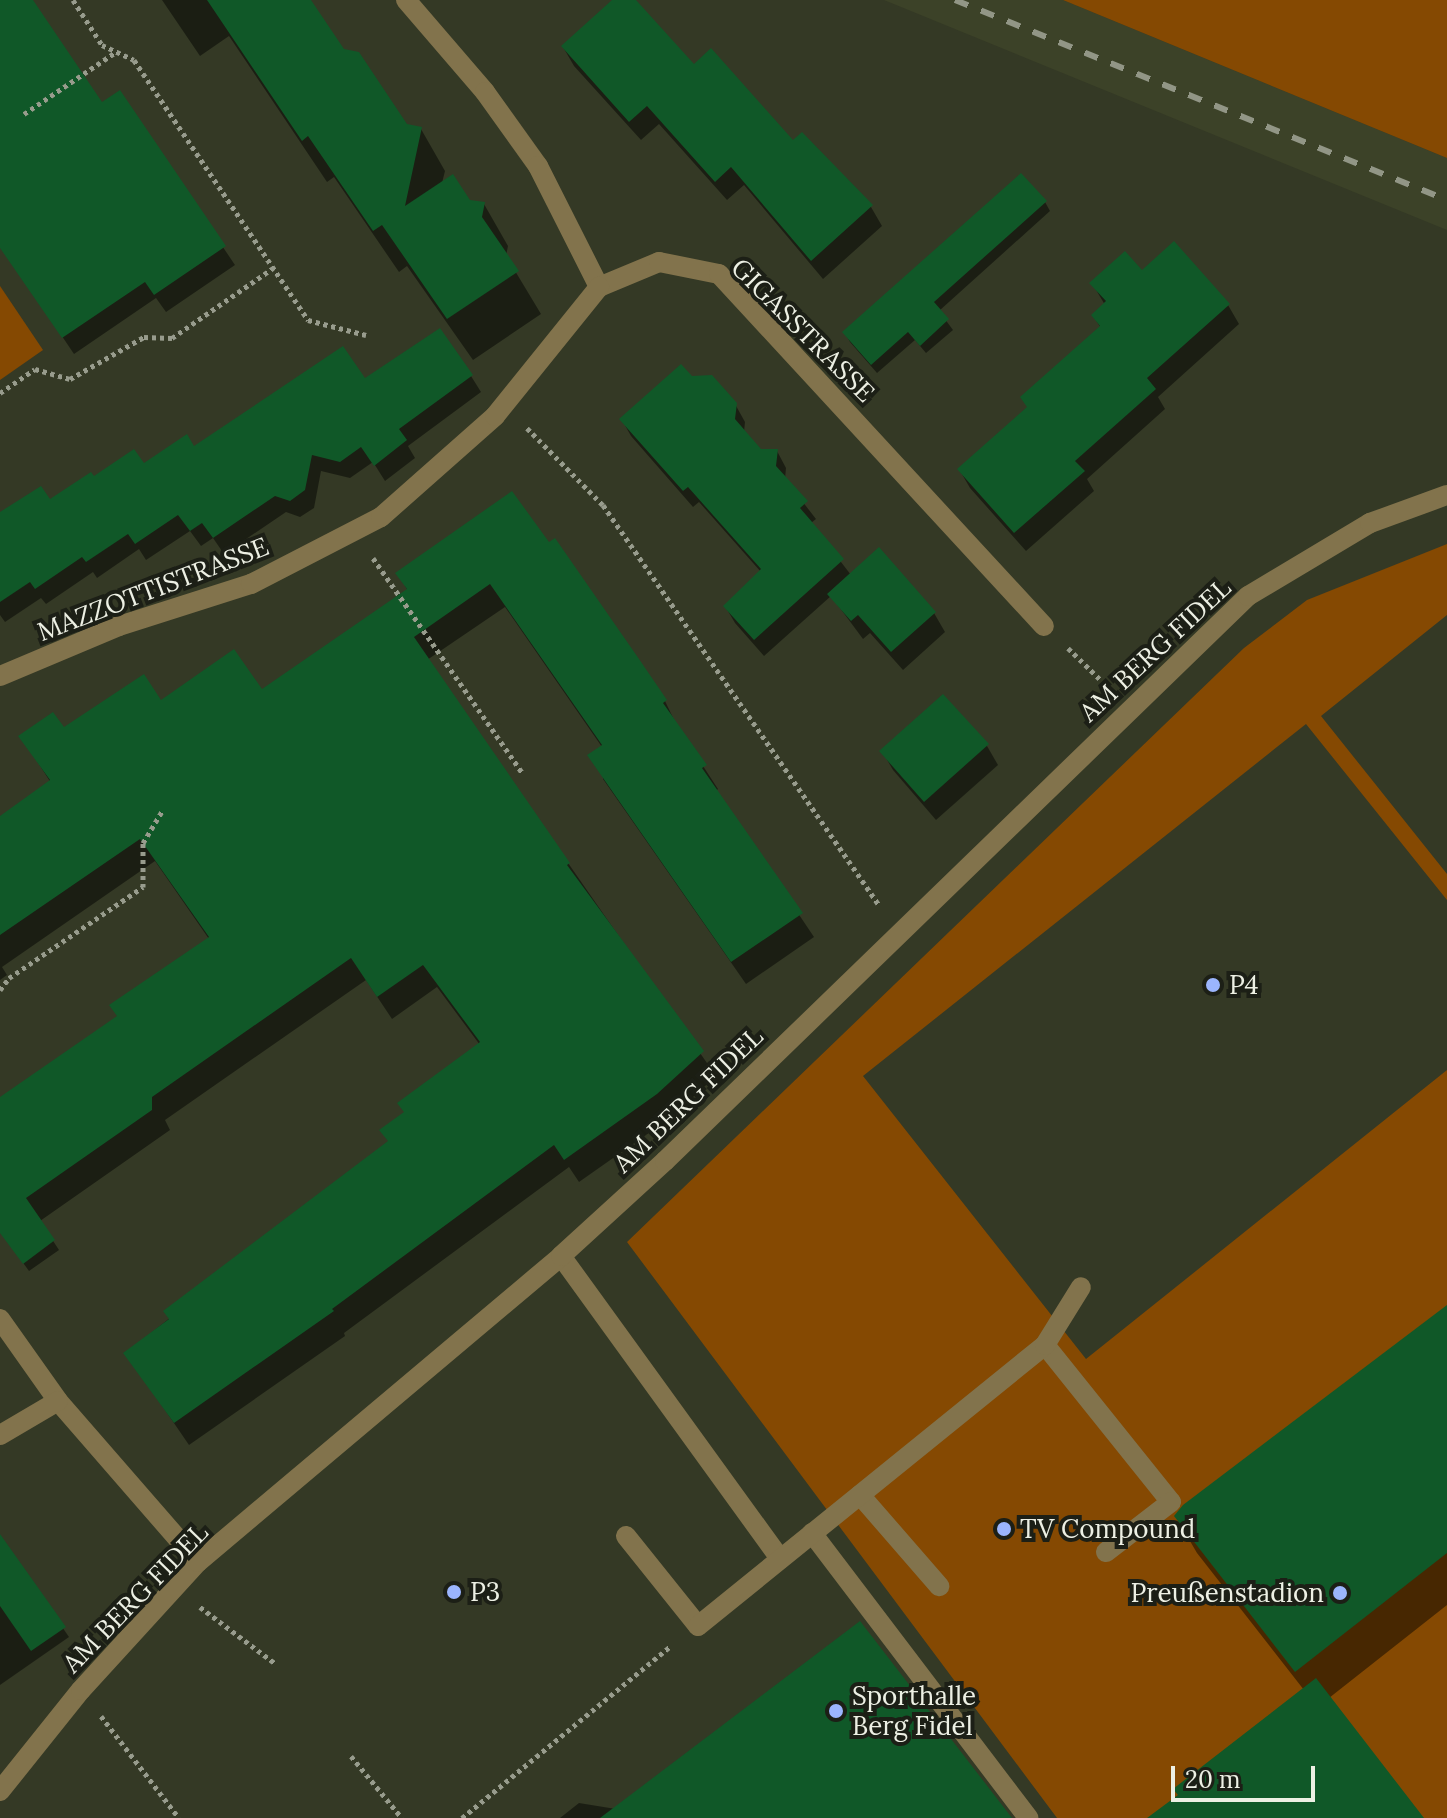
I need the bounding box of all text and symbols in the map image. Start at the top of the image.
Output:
street label: GIGASSTRASSE [725,252,881,408]
street label: MAZZOTTISTRASSE [33,530,273,648]
street label: AM BERG FIDEL [1073,572,1237,728]
place label: P4 [1229,969,1259,1001]
marker: P4 [1204,976,1222,994]
street label: AM BERG FIDEL [607,1021,769,1179]
place label: TV Compound [1020,1513,1195,1545]
street label: AM BERG FIDEL [56,1517,214,1679]
marker: TV Compound [995,1520,1013,1538]
place label: P3 [470,1576,500,1608]
place label: Preußenstadion [1131,1577,1324,1609]
marker: P3 [445,1583,463,1601]
marker: Preußenstadion [1331,1584,1349,1602]
place label: Sporthalle Berg Fidel [852,1680,976,1742]
marker: Sporthalle Berg Fidel [827,1702,845,1720]
scale bar [1175,1750,1319,1800]
text: 20 m [1185,1764,1241,1795]

